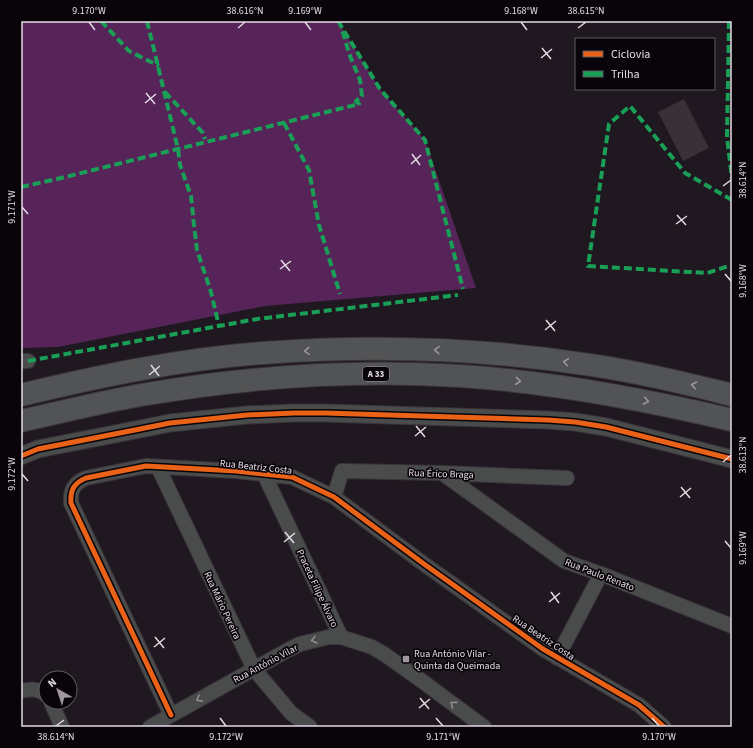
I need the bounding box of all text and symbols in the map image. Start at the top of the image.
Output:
text: 9.170°W [72,4,106,18]
text: 38.616°N [226,4,264,18]
text: 9.169°W [288,4,322,18]
text: 9.168°W [504,4,538,18]
text: 38.615°N [567,4,605,18]
legend [575,38,715,90]
text: Ciclovia [611,46,650,63]
text: Trilha [611,66,640,83]
text: 38.614°N [736,161,750,199]
text: 9.171°W [5,190,19,224]
text: 9.168°W [736,264,750,298]
one-way arrow [304,346,310,355]
one-way arrow [434,346,440,354]
one-way arrow [563,358,569,367]
road number: A 33 [363,367,389,381]
one-way arrow [515,376,521,385]
one-way arrow [691,382,697,390]
one-way arrow [643,396,649,404]
text: 38.613°N [736,436,750,474]
street label: Rua Beatriz Costa [219,456,293,478]
text: 9.172°W [5,457,19,491]
street label: Rua Érico Braga [408,466,474,482]
text: 9.169°W [736,531,750,565]
street label: Praceta Filipe Álvaro [293,547,341,630]
street label: Rua Paulo Renato [563,555,636,595]
street label: Rua Mário Pereira [200,569,244,642]
street label: Rua Beatriz Costa [509,612,577,664]
one-way arrow [311,636,318,644]
street label: Rua António Vilar [231,641,301,687]
place label: Rua António Vilar - Quinta da Queimada [414,647,500,673]
marker: Rua António Vilar - Quinta da Queimada [401,654,411,664]
north arrow [38,670,78,710]
text: N [44,674,60,691]
one-way arrow [196,695,203,702]
one-way arrow [450,701,457,708]
text: 38.614°N [37,730,75,744]
text: 9.172°W [209,730,243,744]
text: 9.171°W [426,730,460,744]
text: 9.170°W [642,730,676,744]

